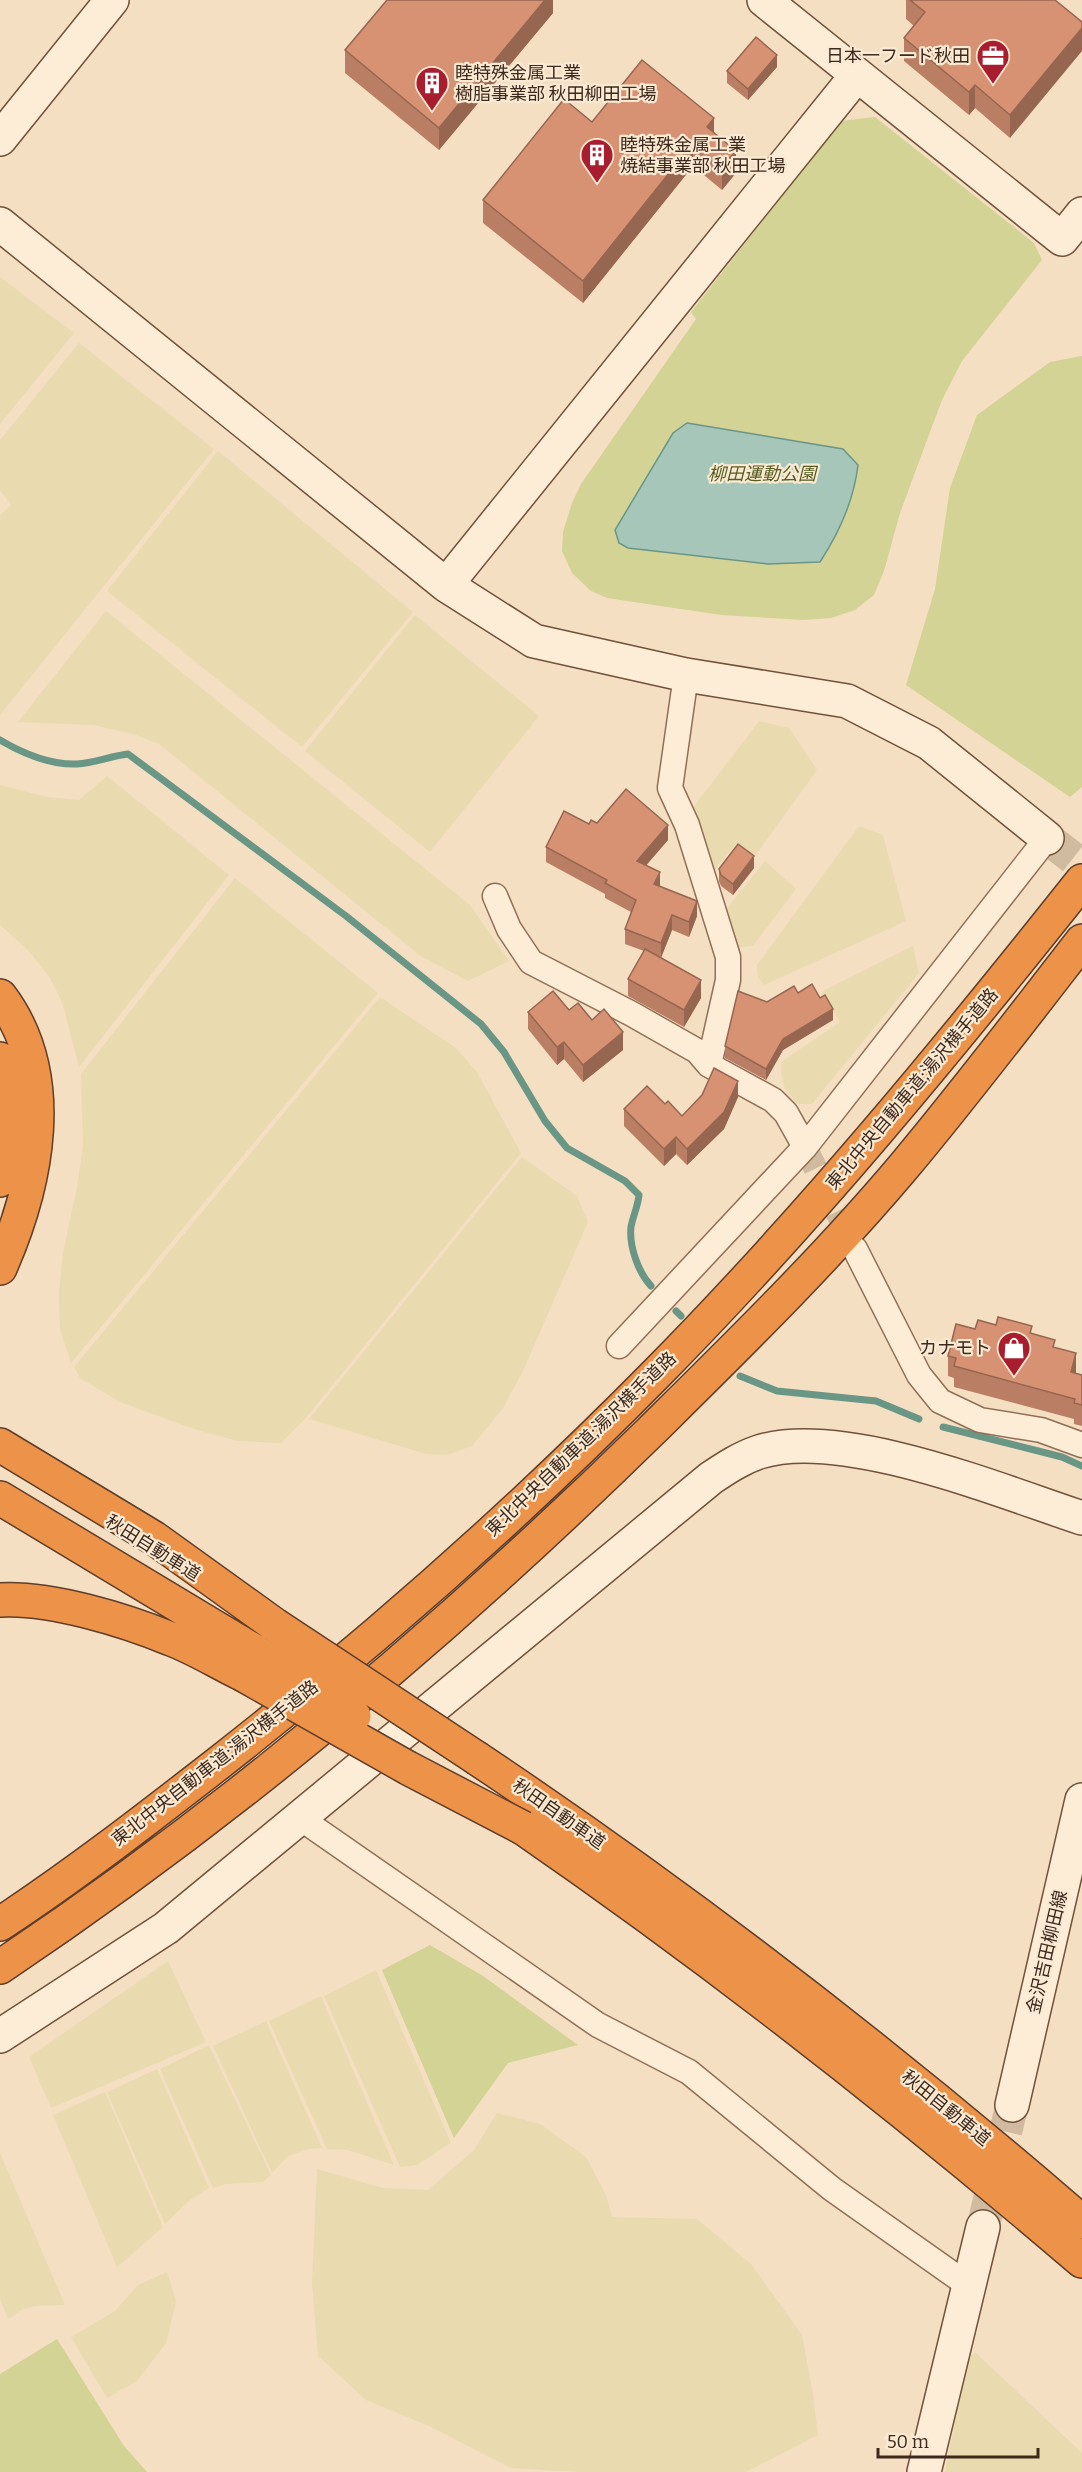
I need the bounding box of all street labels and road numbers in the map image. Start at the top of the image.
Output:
street label: 東北中央自動車道;湯沢横手道路 [821,984,1003,1194]
street label: 東北中央自動車道;湯沢横手道路 [481,1347,681,1541]
street label: 秋田自動車道 [101,1510,205,1586]
street label: 東北中央自動車道;湯沢横手道路 [107,1676,323,1850]
street label: 秋田自動車道 [508,1774,610,1854]
street label: 金沢吉田柳田線 [1022,1888,1072,2016]
street label: 秋田自動車道 [897,2065,995,2151]

